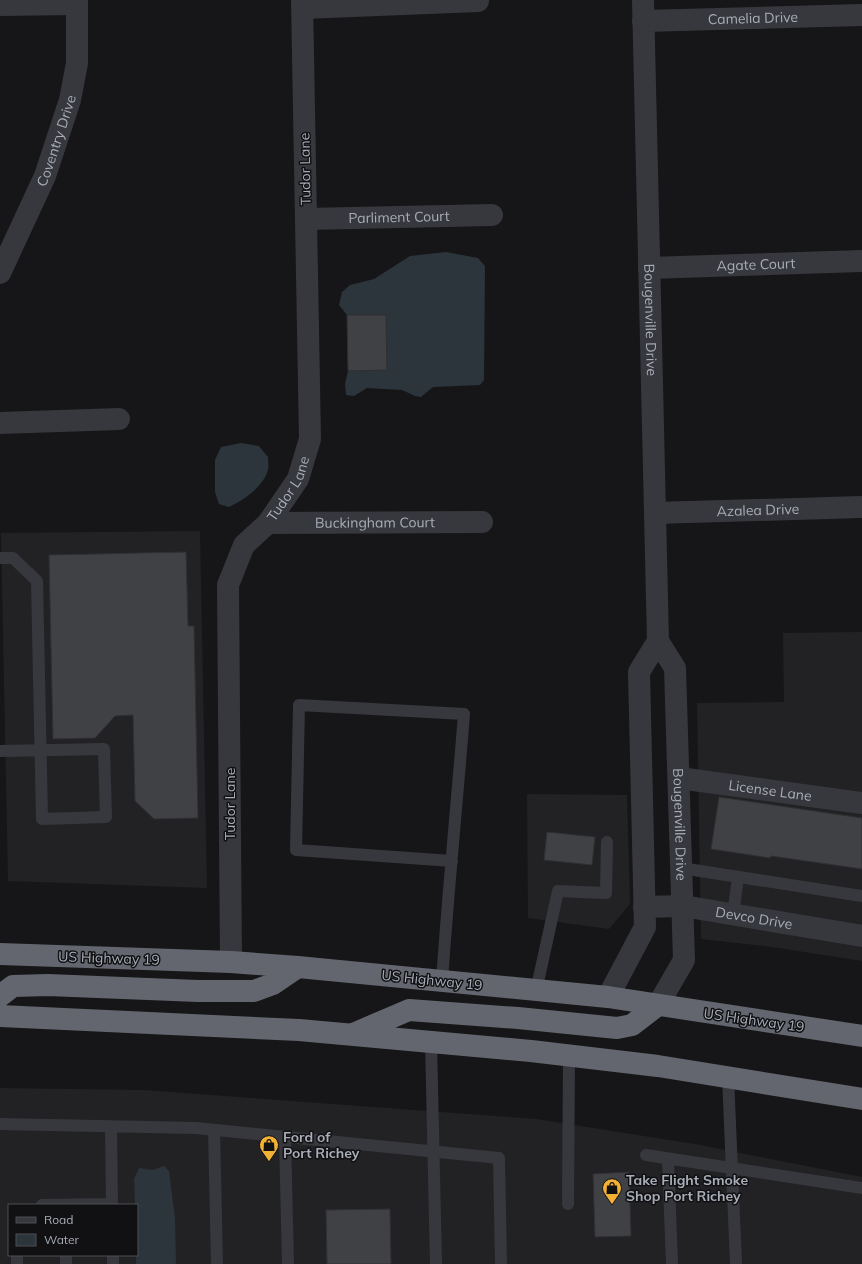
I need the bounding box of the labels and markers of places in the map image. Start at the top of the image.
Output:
place label: Ford of Port Richey [283,1128,360,1162]
shop icon: Ford of Port Richey [258,1134,280,1162]
place label: Take Flight Smoke Shop Port Richey [626,1171,748,1205]
shop icon: Take Flight Smoke Shop Port Richey [601,1177,623,1205]

